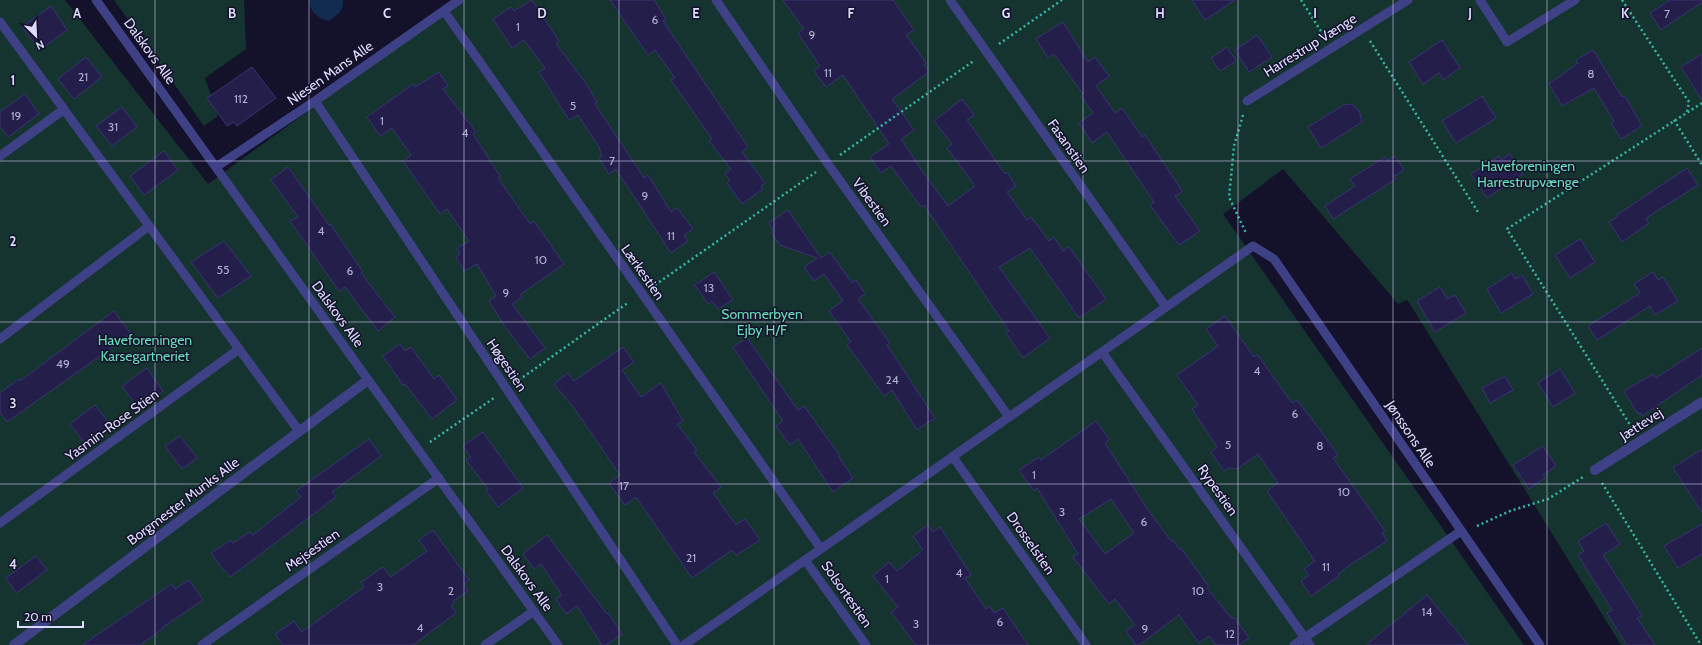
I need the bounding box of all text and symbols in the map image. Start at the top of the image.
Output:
text: A [73,5,82,21]
text: B [228,5,236,21]
text: C [383,5,391,21]
text: D [537,5,547,21]
text: E [692,5,700,21]
text: F [848,5,855,21]
text: G [1002,5,1011,21]
text: H [1155,5,1165,21]
text: I [1313,5,1317,21]
text: J [1467,5,1472,21]
text: K [1621,5,1630,21]
house number: 7 [1664,6,1670,21]
street label: Harrestrup Vænge [1260,9,1360,81]
house number: 6 [652,12,659,27]
street label: Dalskovs Alle [120,14,180,88]
north arrow [16,16,56,56]
house number: 1 [516,19,520,34]
house number: 9 [809,27,816,42]
text: N [34,37,46,53]
street label: Niesen Mans Alle [284,37,376,109]
house number: 11 [824,65,832,80]
house number: 8 [1587,66,1595,81]
house number: 21 [78,69,88,84]
text: 1 [11,72,15,88]
house number: 112 [234,91,248,106]
house number: 5 [570,98,576,113]
house number: 19 [11,108,22,123]
house number: 1 [380,113,384,128]
street label: Fasanstien [1044,115,1094,177]
house number: 31 [108,119,118,134]
house number: 4 [462,125,469,140]
house number: 7 [609,153,615,168]
park label: Haveforeningen Harrestrupvænge [1477,157,1579,191]
street label: Vibestien [848,174,896,230]
house number: 9 [642,188,649,203]
house number: 4 [318,223,325,238]
house number: 11 [667,228,675,243]
text: 2 [10,233,17,249]
street label: Lærkestien [617,241,669,304]
house number: 10 [535,252,547,267]
house number: 55 [217,262,229,277]
house number: 6 [347,263,354,278]
street label: Dalskovs Alle [308,277,368,351]
house number: 13 [704,280,714,295]
house number: 9 [503,285,510,300]
park label: Sommerbyen Ejby H/F [721,305,803,339]
park label: Haveforeningen Karsegartneriet [98,331,192,365]
street label: Høgestien [483,335,531,395]
house number: 49 [56,356,70,371]
house number: 4 [1254,363,1261,378]
house number: 24 [885,372,899,387]
street label: Yasmin-Rose Stien [61,385,162,466]
text: 3 [9,395,17,411]
street label: Jønssons Alle [1381,396,1440,471]
street label: Jættevej [1615,403,1666,445]
house number: 6 [1292,406,1299,421]
house number: 5 [1225,437,1231,452]
house number: 8 [1316,438,1324,453]
street label: Borgmester Munks Alle [123,453,243,549]
street label: Rypestien [1194,461,1242,519]
house number: 1 [1032,467,1036,482]
house number: 17 [619,478,629,493]
house number: 10 [1338,484,1350,499]
house number: 3 [1059,504,1065,519]
street label: Drosselstien [1003,508,1059,578]
house number: 6 [1141,514,1148,529]
street label: Mejsestien [281,525,343,575]
street label: Dalskovs Alle [497,541,557,615]
house number: 21 [686,550,696,565]
text: 4 [9,556,17,572]
street label: Solsortestien [817,557,877,631]
house number: 11 [1322,559,1330,574]
house number: 4 [956,565,963,580]
house number: 1 [885,571,889,586]
house number: 3 [377,579,383,594]
house number: 2 [448,583,454,598]
house number: 10 [1192,583,1204,598]
scale bar [18,603,83,629]
house number: 14 [1422,604,1432,619]
text: 20 m [24,609,52,624]
house number: 6 [997,614,1004,629]
house number: 3 [913,616,919,631]
house number: 4 [417,620,424,635]
house number: 9 [1142,621,1149,636]
house number: 12 [1225,626,1235,641]

